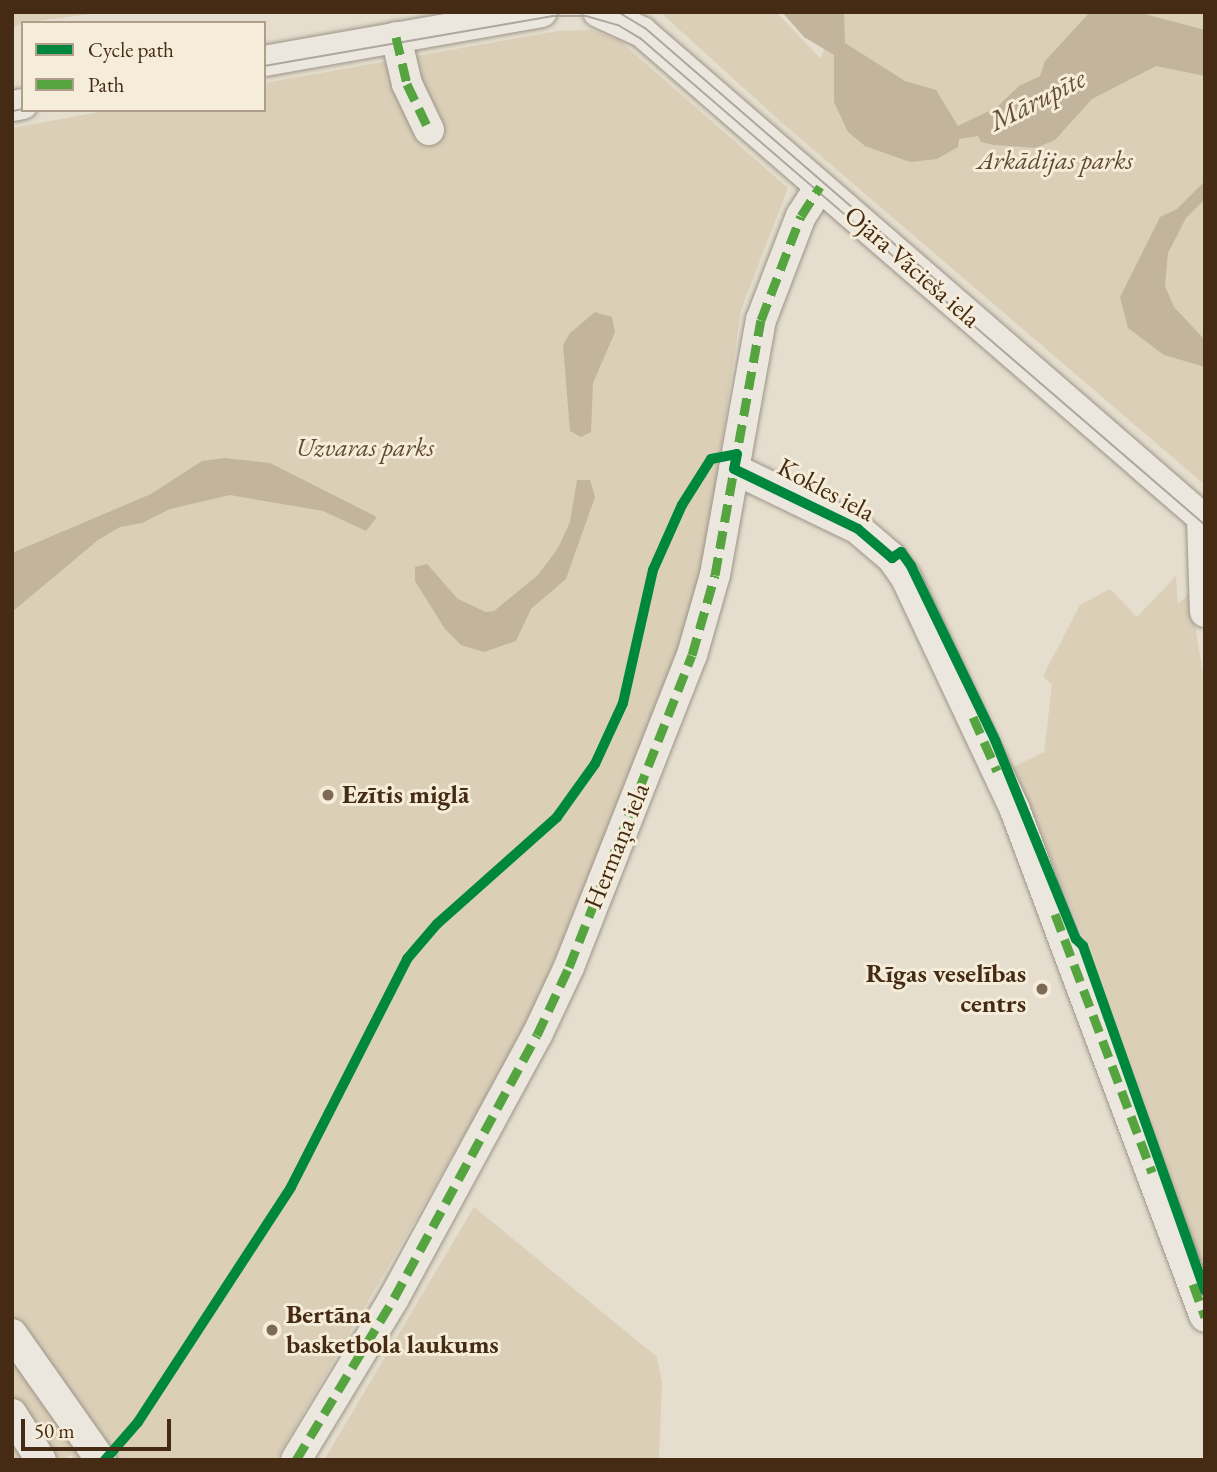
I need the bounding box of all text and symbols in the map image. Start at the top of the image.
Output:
legend [21,21,266,112]
text: Cycle path [88,36,174,63]
water label: Mārupīte [983,61,1091,137]
text: Path [88,71,124,98]
park label: Arkādijas parks [977,145,1133,177]
street label: Ojāra Vācieša iela [838,200,986,334]
park label: Uzvaras parks [296,432,434,464]
street label: Kokles iela [772,451,880,529]
place label: Ezītis miglā [342,779,469,811]
street label: Hermaņa iela [578,779,656,913]
marker: Ezītis miglā [320,787,336,803]
place label: Rīgas veselības centrs [866,958,1026,1020]
marker: Rīgas veselības centrs [1032,979,1052,999]
place label: Bertāna basketbola laukums [286,1299,499,1360]
marker: Bertāna basketbola laukums [264,1322,280,1338]
scale bar [24,1406,175,1450]
text: 50 m [34,1417,75,1444]

